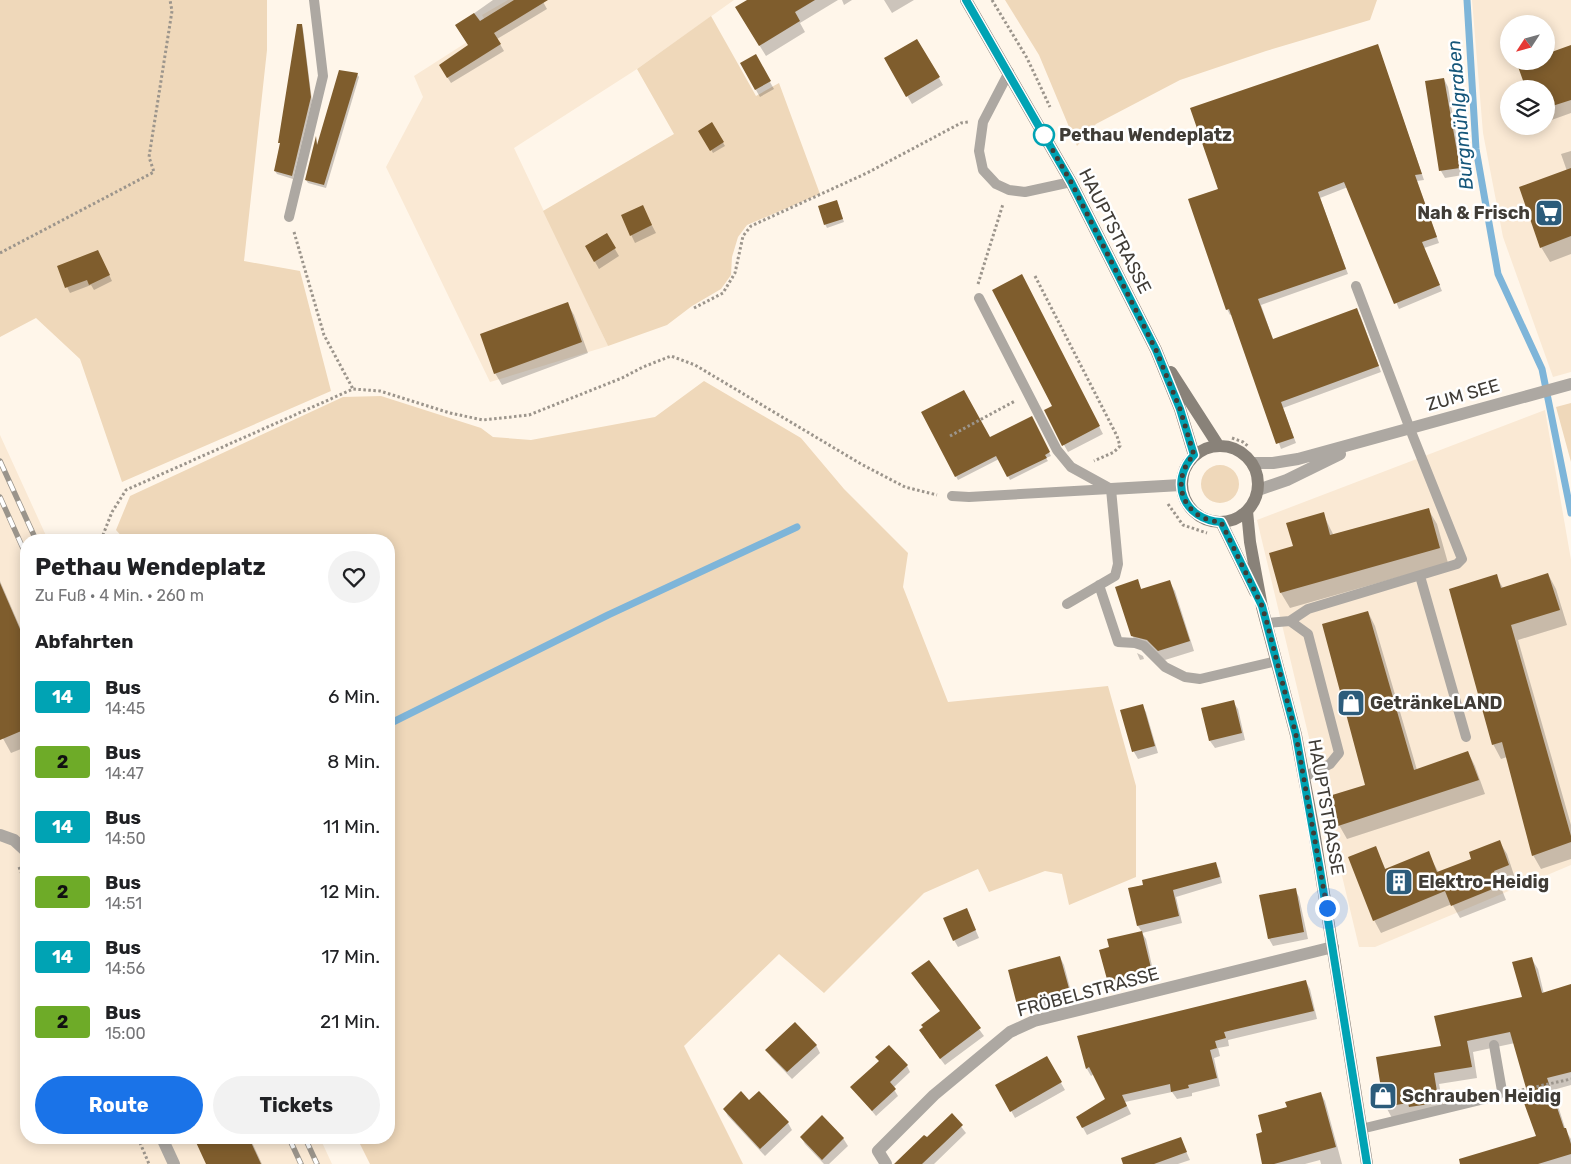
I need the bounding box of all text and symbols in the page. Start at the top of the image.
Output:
north arrow [1500,15,1555,70]
map controls [1500,15,1555,135]
water label: Burgmühlgraben [1442,39,1478,191]
button: layers [1500,80,1555,135]
marker: Pethau Wendeplatz [1033,124,1055,146]
place label: Pethau Wendeplatz [1059,124,1232,146]
street label: HAUPTSTRASSE [1074,165,1156,297]
supermarket icon: Nah & Frisch [1534,198,1564,228]
place label: Nah & Frisch [1417,202,1530,224]
street label: ZUM SEE [1424,374,1502,416]
button: heart [328,551,380,603]
text: Pethau Wendeplatz [35,553,266,581]
text: Zu Fuß · 4 Min. · 260 m [35,586,204,605]
text: Abfahrten [35,630,133,653]
text: Bus [105,676,141,699]
text: 6 Min. [328,685,380,708]
text: 14 [52,686,73,708]
shop icon: GetränkeLAND [1336,688,1366,718]
place label: GetränkeLAND [1370,692,1503,714]
text: 14:45 [105,699,145,718]
street label: HAUPTSTRASSE [1303,737,1349,877]
text: Bus [105,741,141,764]
text: 8 Min. [327,750,380,773]
text: 2 [57,751,68,773]
text: 14:47 [105,764,144,783]
text: Bus [105,806,141,829]
text: 11 Min. [323,815,380,838]
text: 14 [52,816,73,838]
text: 14:50 [105,829,146,848]
building icon: Elektro-Heidig [1384,867,1414,897]
text: Bus [105,871,141,894]
place label: Elektro-Heidig [1418,871,1549,893]
text: 12 Min. [320,880,380,903]
text: 2 [57,881,68,903]
text: 14:51 [105,894,142,913]
your location [1315,896,1340,921]
text: Bus [105,936,141,959]
text: 17 Min. [321,945,380,968]
text: 14 [52,946,73,968]
text: 14:56 [105,959,145,978]
street label: FRÖBELSTRASSE [1015,962,1161,1022]
text: Bus [105,1001,141,1024]
text: 21 Min. [320,1010,380,1033]
text: 2 [57,1011,68,1033]
text: 15:00 [105,1024,146,1043]
button: Route [35,1076,203,1134]
button: Tickets [213,1076,380,1134]
shop icon: Schrauben Heidig [1368,1081,1398,1111]
place label: Schrauben Heidig [1402,1085,1561,1107]

